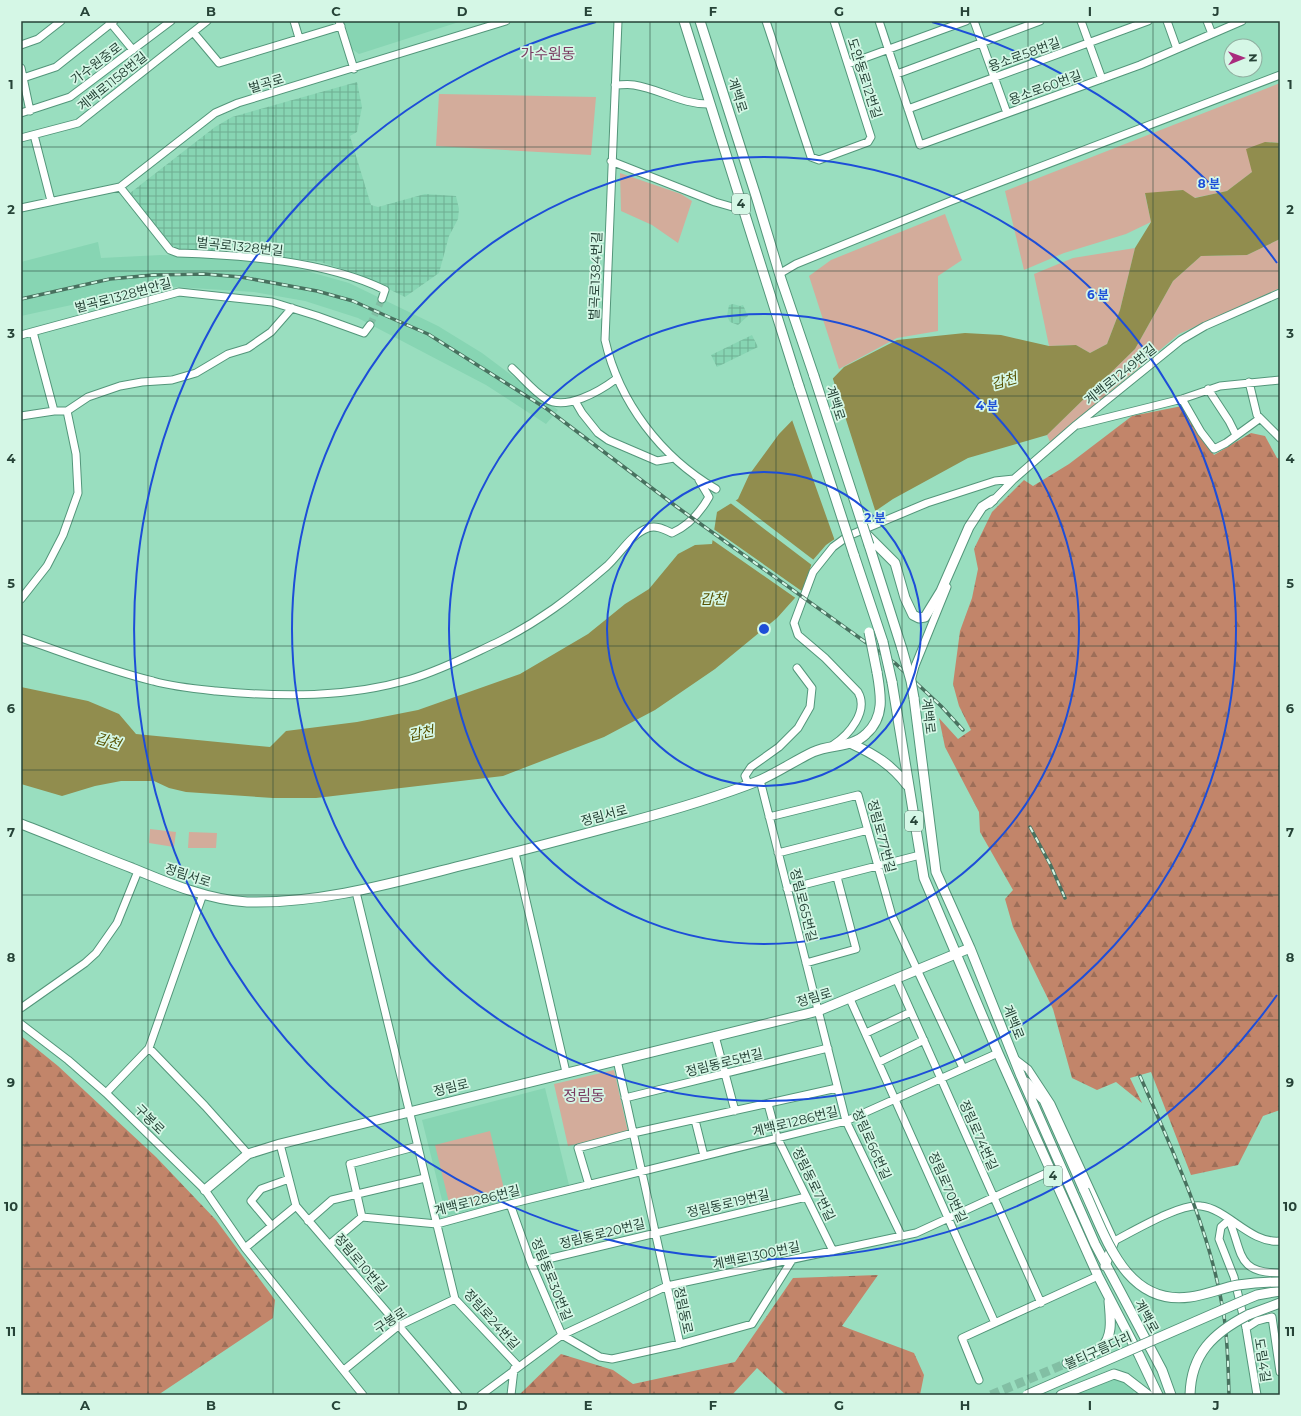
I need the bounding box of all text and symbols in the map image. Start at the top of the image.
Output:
text: A [79,3,91,19]
text: B [206,3,216,19]
text: C [331,3,341,19]
text: D [457,3,468,19]
text: E [584,3,593,19]
text: F [709,3,717,19]
text: G [834,3,844,19]
text: H [960,3,970,19]
text: I [1088,3,1092,19]
text: J [1211,3,1220,19]
street label: 용소로58번길 [986,34,1062,74]
street label: 도안동로12번길 [844,36,886,120]
north arrow [1223,38,1263,78]
street label: 가수원중로 [67,39,125,87]
district label: 가수원동 [520,44,576,63]
street label: 계백로1158번길 [74,48,150,114]
text: N [1246,53,1260,62]
street label: 용소로60번길 [1006,66,1084,108]
street label: 벌곡로 [246,70,286,96]
street label: 계백로 [725,75,751,115]
text: 1 [8,76,14,92]
text: 1 [1287,76,1293,92]
text: 8 분 [1198,176,1220,191]
road number: 4 [732,194,750,214]
text: 2 [7,201,15,217]
text: 2 [1286,201,1294,217]
street label: 벌곡로1384번길 [585,231,605,321]
street label: 벌곡로1328번길 [196,233,284,259]
street label: 벌곡로1328번안길 [73,274,173,316]
text: 6 분 [1087,287,1109,302]
text: 3 [6,325,15,341]
text: 3 [1285,325,1294,341]
street label: 계백로1249번길 [1081,340,1159,408]
water label: 갑천 [989,368,1020,393]
street label: 계백로 [823,383,849,423]
text: 4 분 [976,398,998,413]
text: 4 [7,450,16,466]
text: 4 [1286,450,1295,466]
text: 2 분 [864,510,886,525]
text: 5 [7,575,15,591]
text: 5 [1286,575,1294,591]
water label: 갑천 [700,590,727,608]
centre of rings [757,622,771,636]
street label: 계백로 [919,697,939,735]
text: 6 [7,700,16,716]
text: 6 [1286,700,1295,716]
water label: 갑천 [407,721,437,744]
water label: 갑천 [93,729,124,754]
street label: 정림로77번길 [865,798,899,874]
street label: 정림서로 [579,801,629,829]
road number: 4 [905,811,923,831]
text: 7 [7,824,15,840]
text: 7 [1286,824,1294,840]
street label: 정림서로 [163,860,213,890]
street label: 정림로65번길 [787,867,821,943]
text: 8 [7,949,16,965]
text: 8 [1286,949,1295,965]
street label: 정림로 [794,984,834,1010]
street label: 계백로 [1000,1002,1028,1042]
street label: 정림동로5번길 [684,1045,764,1079]
text: 9 [7,1074,15,1090]
text: 9 [1286,1074,1294,1090]
street label: 정림로 [432,1075,470,1099]
district label: 정림동 [563,1086,605,1105]
street label: 정림로74번길 [956,1097,1002,1173]
street label: 구봉로 [132,1101,168,1137]
street label: 계백로1286번길 [750,1103,840,1139]
street label: 정림로66번길 [849,1106,895,1182]
street label: 정림동로7번길 [789,1145,839,1223]
street label: 정림로70번길 [925,1149,971,1225]
road number: 4 [1044,1166,1062,1186]
street label: 계백로1286번길 [432,1182,522,1218]
street label: 정림동로19번길 [685,1186,771,1220]
text: 10 [4,1198,18,1214]
text: 10 [1283,1198,1297,1214]
street label: 정림동로20번길 [558,1215,646,1251]
street label: 정림로10번길 [331,1230,391,1296]
street label: 정림동로30번길 [528,1235,576,1323]
street label: 계백로1300번길 [711,1238,801,1272]
street label: 정림동로 [671,1285,697,1335]
street label: 정림로24번길 [461,1286,523,1352]
street label: 계백로 [1131,1296,1163,1336]
street label: 구봉로 [371,1304,409,1336]
text: 11 [6,1323,16,1339]
text: 11 [1285,1323,1295,1339]
street label: 불티구름다리 [1062,1328,1134,1372]
street label: 도림4길 [1252,1337,1274,1383]
text: A [79,1397,91,1413]
text: B [206,1397,216,1413]
text: C [331,1397,341,1413]
text: D [457,1397,468,1413]
text: E [584,1397,593,1413]
text: F [709,1397,717,1413]
text: G [834,1397,844,1413]
text: H [960,1397,970,1413]
text: I [1088,1397,1092,1413]
text: J [1211,1397,1220,1413]

